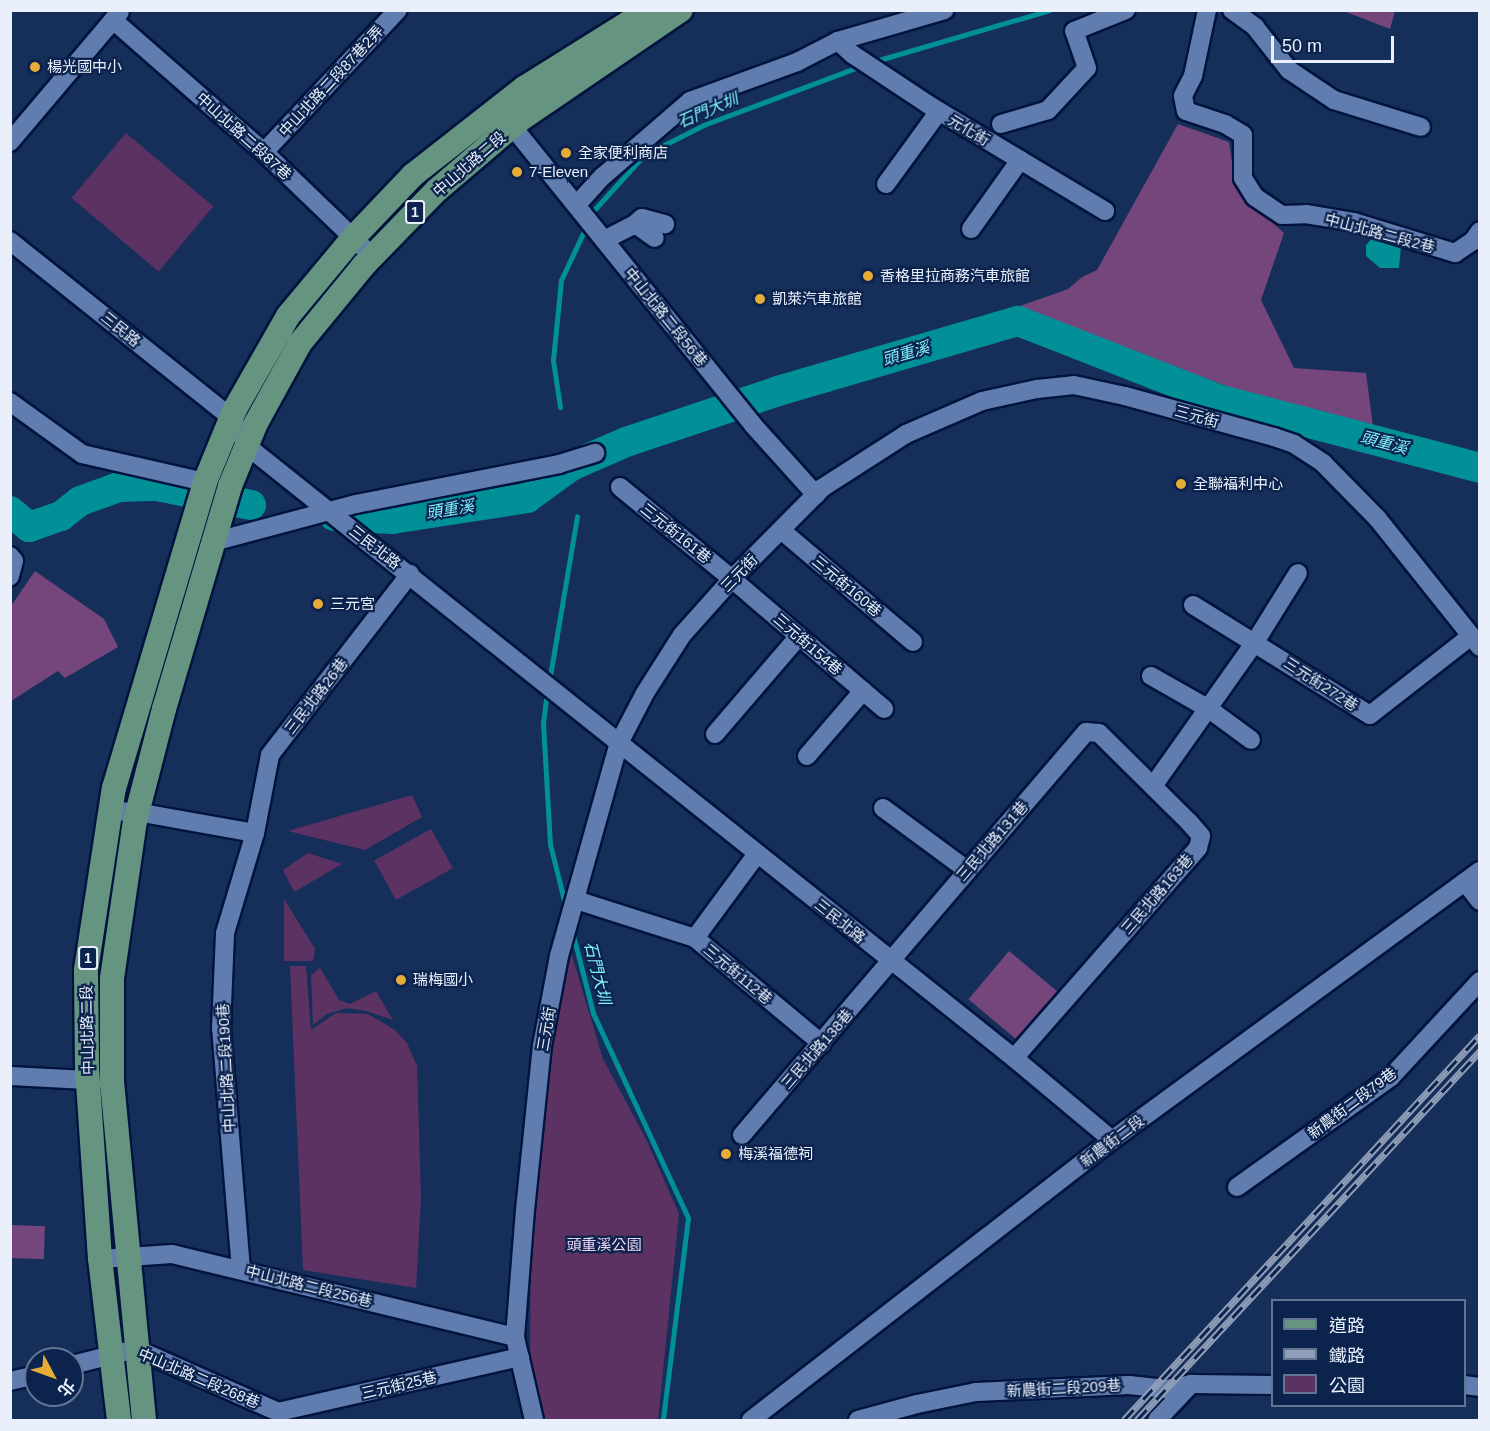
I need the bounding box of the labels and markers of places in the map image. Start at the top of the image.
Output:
place label: 楊光國中小 [47,58,122,76]
marker: 楊光國中小 [28,60,42,74]
place label: 全家便利商店 [578,144,668,162]
marker: 全家便利商店 [559,146,573,160]
place label: 7-Eleven [529,163,588,181]
marker: 7-Eleven [510,165,524,179]
place label: 香格里拉商務汽車旅館 [880,267,1030,285]
marker: 香格里拉商務汽車旅館 [861,269,875,283]
place label: 凱萊汽車旅館 [772,290,862,308]
marker: 凱萊汽車旅館 [753,292,767,306]
place label: 全聯福利中心 [1193,475,1283,493]
marker: 全聯福利中心 [1174,477,1188,491]
place label: 三元宮 [330,595,375,613]
marker: 三元宮 [311,597,325,611]
place label: 瑞梅國小 [413,971,473,989]
marker: 瑞梅國小 [394,973,408,987]
place label: 梅溪福德祠 [738,1145,813,1163]
marker: 梅溪福德祠 [719,1147,733,1161]

